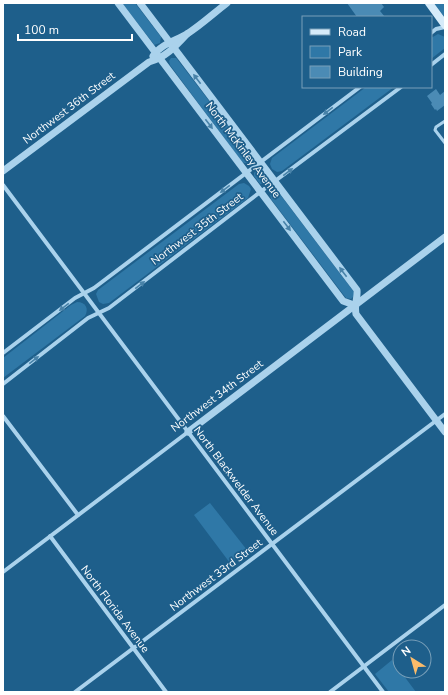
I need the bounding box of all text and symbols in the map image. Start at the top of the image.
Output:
scale bar [18,16,132,42]
legend [302,16,432,88]
text: 100 m [24,22,59,38]
text: Road [338,24,366,40]
text: Park [338,44,363,60]
text: Building [338,64,383,80]
street label: Northwest 36th Street [20,68,118,148]
one-way arrow [193,73,201,84]
street label: North McKinley Avenue [202,99,284,201]
one-way arrow [323,106,334,115]
one-way arrow [205,118,214,129]
one-way arrow [282,168,293,176]
one-way arrow [219,185,230,193]
street label: Northwest 35th Street [148,189,246,269]
one-way arrow [283,220,291,231]
one-way arrow [339,266,347,277]
one-way arrow [134,280,145,289]
one-way arrow [58,303,69,311]
one-way arrow [29,356,40,364]
street label: Northwest 34th Street [168,356,266,436]
street label: North Blackwelder Avenue [190,423,282,539]
street label: Northwest 33rd Street [167,535,265,615]
street label: North Florida Avenue [77,562,153,656]
north arrow [392,639,432,679]
text: N [398,643,414,660]

